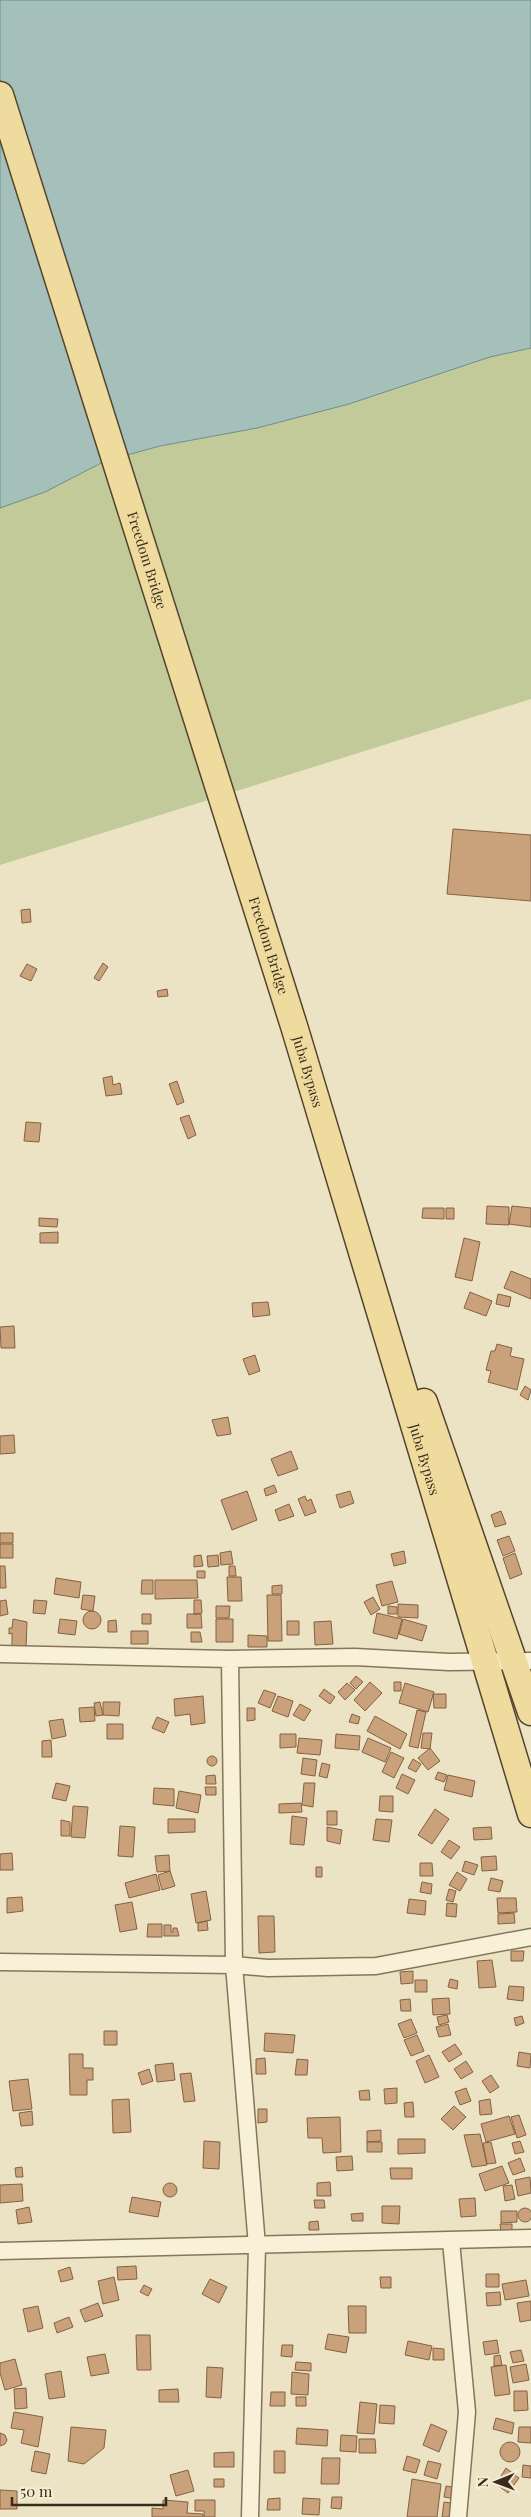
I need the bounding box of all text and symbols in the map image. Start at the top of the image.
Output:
street label: Freedom Bridge [123,509,172,611]
street label: Freedom Bridge [245,894,293,997]
street label: Juba Bypass [288,1032,328,1110]
street label: Juba Bypass [405,1420,445,1498]
north arrow [471,2457,521,2507]
scale bar [12,2474,166,2506]
text: N [473,2477,492,2487]
text: 50 m [20,2481,53,2501]

